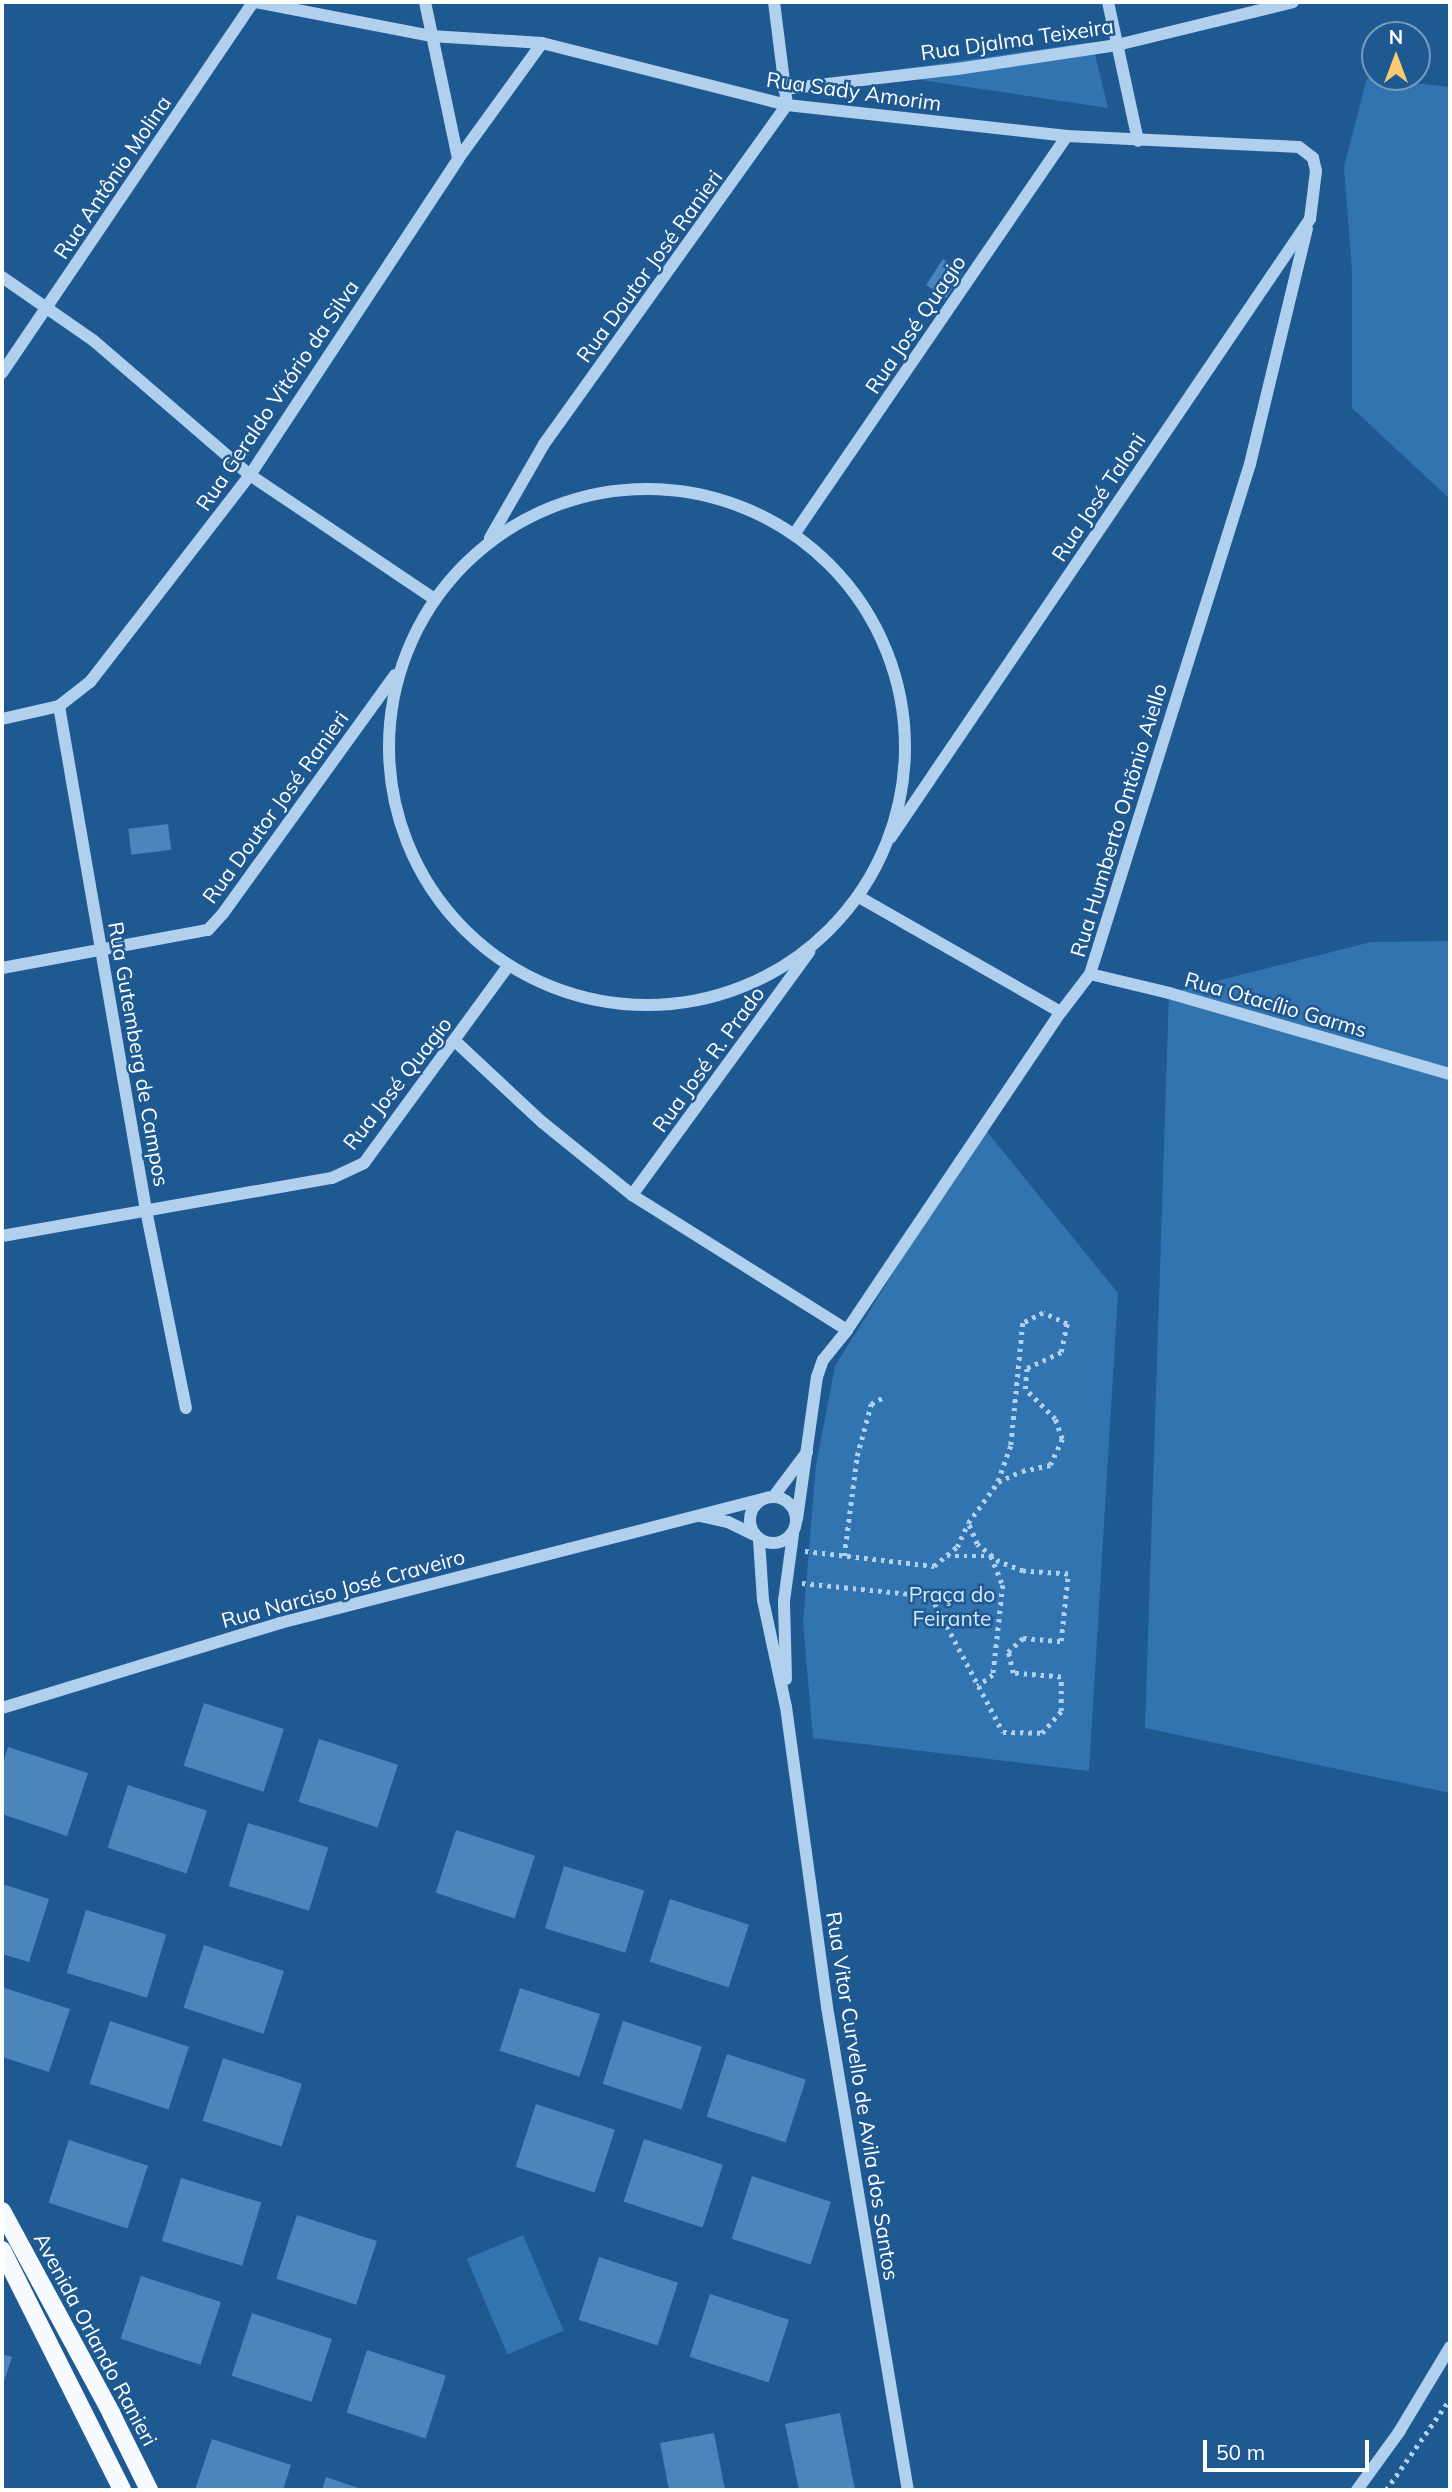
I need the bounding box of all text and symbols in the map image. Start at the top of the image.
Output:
street label: Rua Djalma Teixeira [919,13,1115,65]
north arrow [1361,21,1431,91]
text: N [1389,25,1403,49]
street label: Rua Sady Amorim [765,66,943,116]
street label: Rua Antônio Molina [48,91,176,263]
street label: Rua Doutor José Ranieri [571,165,727,367]
street label: Rua José Quagio [859,250,971,398]
street label: Rua Geraldo Vitório da Silva [190,275,364,515]
street label: Rua José Taloni [1046,428,1150,566]
street label: Rua Humberto Ontõnio Aiello [1064,680,1172,960]
street label: Rua Doutor José Ranieri [197,706,353,908]
street label: Rua Gutemberg de Campos [103,920,175,1188]
street label: Rua Otacílio Garms [1182,966,1370,1042]
street label: Rua José R. Prado [647,981,769,1137]
street label: Rua José Quagio [337,1012,457,1154]
street label: Rua Narciso José Craveiro [218,1543,468,1633]
park label: Praça do Feirante [909,1581,995,1631]
street label: Rua Vitor Curvello de Avila dos Santos [821,1910,905,2282]
street label: Avenida Orlando Ranieri [29,2228,163,2450]
scale bar [1207,2426,1373,2470]
text: 50 m [1216,2439,1265,2465]

